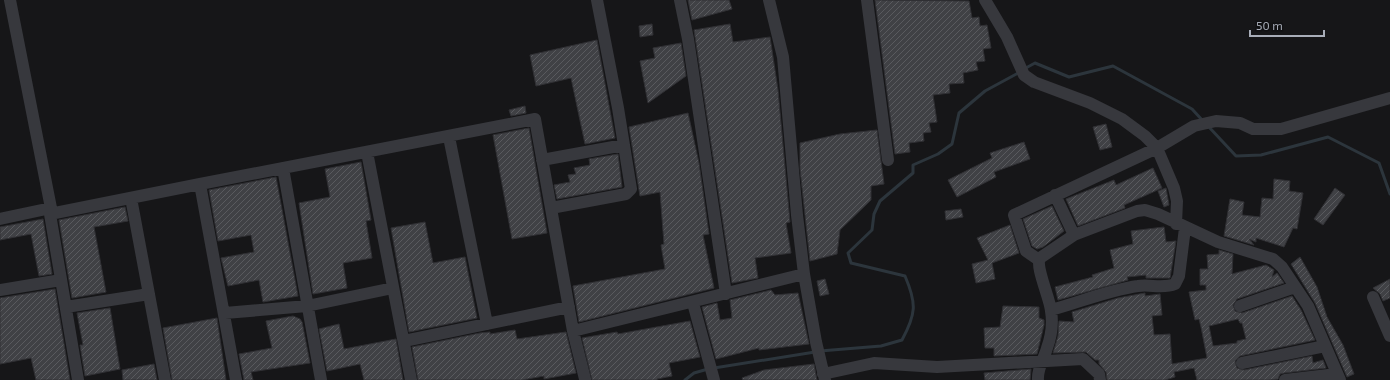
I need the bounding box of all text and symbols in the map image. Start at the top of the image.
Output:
scale bar [1250,12,1324,38]
text: 50 m [1256,18,1283,32]

